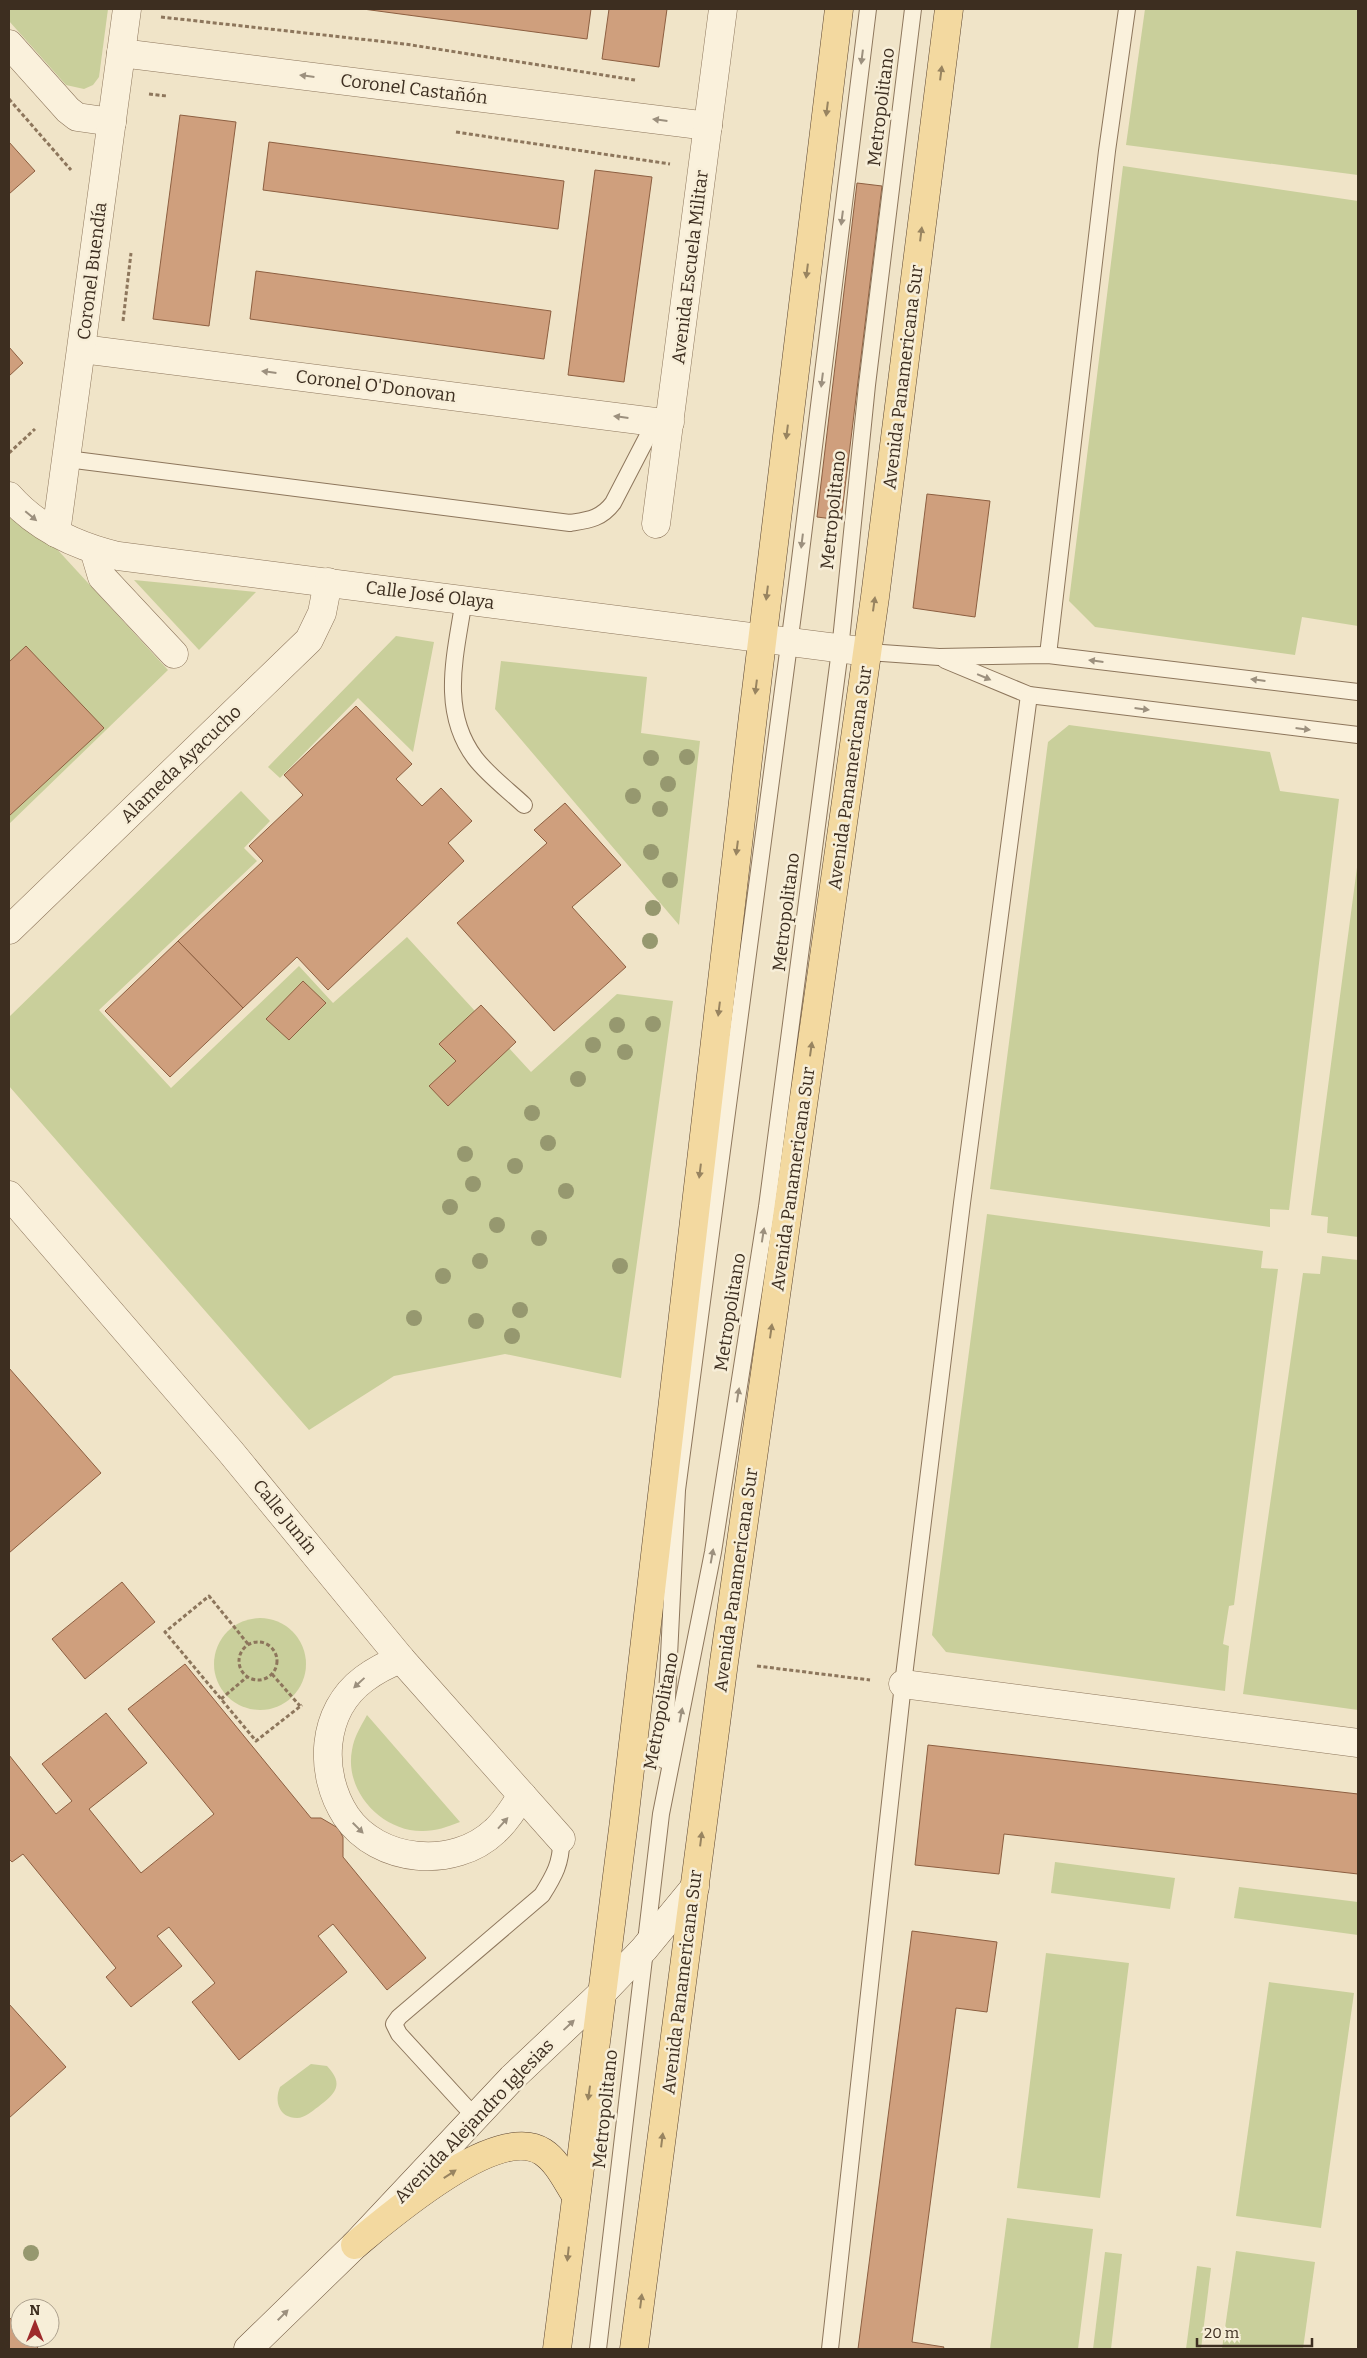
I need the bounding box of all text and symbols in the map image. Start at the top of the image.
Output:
street label: Metropolitano [863,46,899,168]
one-way arrow [858,49,866,65]
one-way arrow [937,65,945,81]
street label: Coronel Castañón [339,69,490,109]
one-way arrow [299,72,315,80]
one-way arrow [823,102,831,118]
one-way arrow [651,116,667,124]
street label: Avenida Escuela Militar [667,169,713,365]
street label: Coronel Buendía [73,201,111,341]
one-way arrow [838,211,846,227]
one-way arrow [917,226,925,242]
one-way arrow [803,263,811,279]
street label: Avenida Panamericana Sur [878,263,928,491]
street label: Coronel O'Donovan [295,365,458,407]
one-way arrow [261,368,277,376]
one-way arrow [818,372,826,388]
one-way arrow [613,413,629,421]
one-way arrow [783,424,791,440]
street label: Metropolitano [816,449,850,571]
one-way arrow [24,511,37,522]
one-way arrow [798,533,806,549]
street label: Calle José Olaya [364,576,496,614]
one-way arrow [763,585,771,601]
one-way arrow [870,596,878,612]
one-way arrow [1088,657,1104,665]
street label: Avenida Panamericana Sur [823,664,877,892]
one-way arrow [977,673,991,681]
one-way arrow [1249,676,1265,684]
one-way arrow [752,679,760,695]
street label: Alameda Ayacucho [116,701,246,827]
one-way arrow [1134,705,1150,713]
one-way arrow [1295,725,1311,733]
one-way arrow [733,840,741,856]
street label: Metropolitano [768,851,804,973]
one-way arrow [715,1002,723,1018]
one-way arrow [807,1041,815,1057]
street label: Avenida Panamericana Sur [766,1065,820,1293]
one-way arrow [696,1163,704,1179]
one-way arrow [759,1226,767,1242]
street label: Metropolitano [710,1251,750,1373]
one-way arrow [767,1323,775,1339]
one-way arrow [734,1387,742,1403]
street label: Avenida Panamericana Sur [709,1466,763,1694]
street label: Calle Junín [248,1475,322,1559]
one-way arrow [709,1547,717,1563]
street label: Metropolitano [639,1650,683,1772]
one-way arrow [354,1677,366,1689]
one-way arrow [677,1707,685,1723]
one-way arrow [497,1817,509,1829]
one-way arrow [352,1822,364,1834]
one-way arrow [697,1831,705,1847]
street label: Avenida Panamericana Sur [657,1868,707,2096]
one-way arrow [562,2019,574,2031]
street label: Avenida Alejandro Iglesias [390,2034,558,2208]
street label: Metropolitano [588,2048,622,2170]
one-way arrow [585,2085,593,2101]
one-way arrow [658,2131,666,2147]
one-way arrow [443,2169,457,2179]
one-way arrow [564,2246,572,2262]
one-way arrow [637,2293,645,2309]
north arrow [10,2298,60,2348]
text: N [30,2302,41,2319]
one-way arrow [277,2309,289,2321]
scale bar [1197,2316,1312,2348]
text: 20 m [1204,2324,1240,2342]

